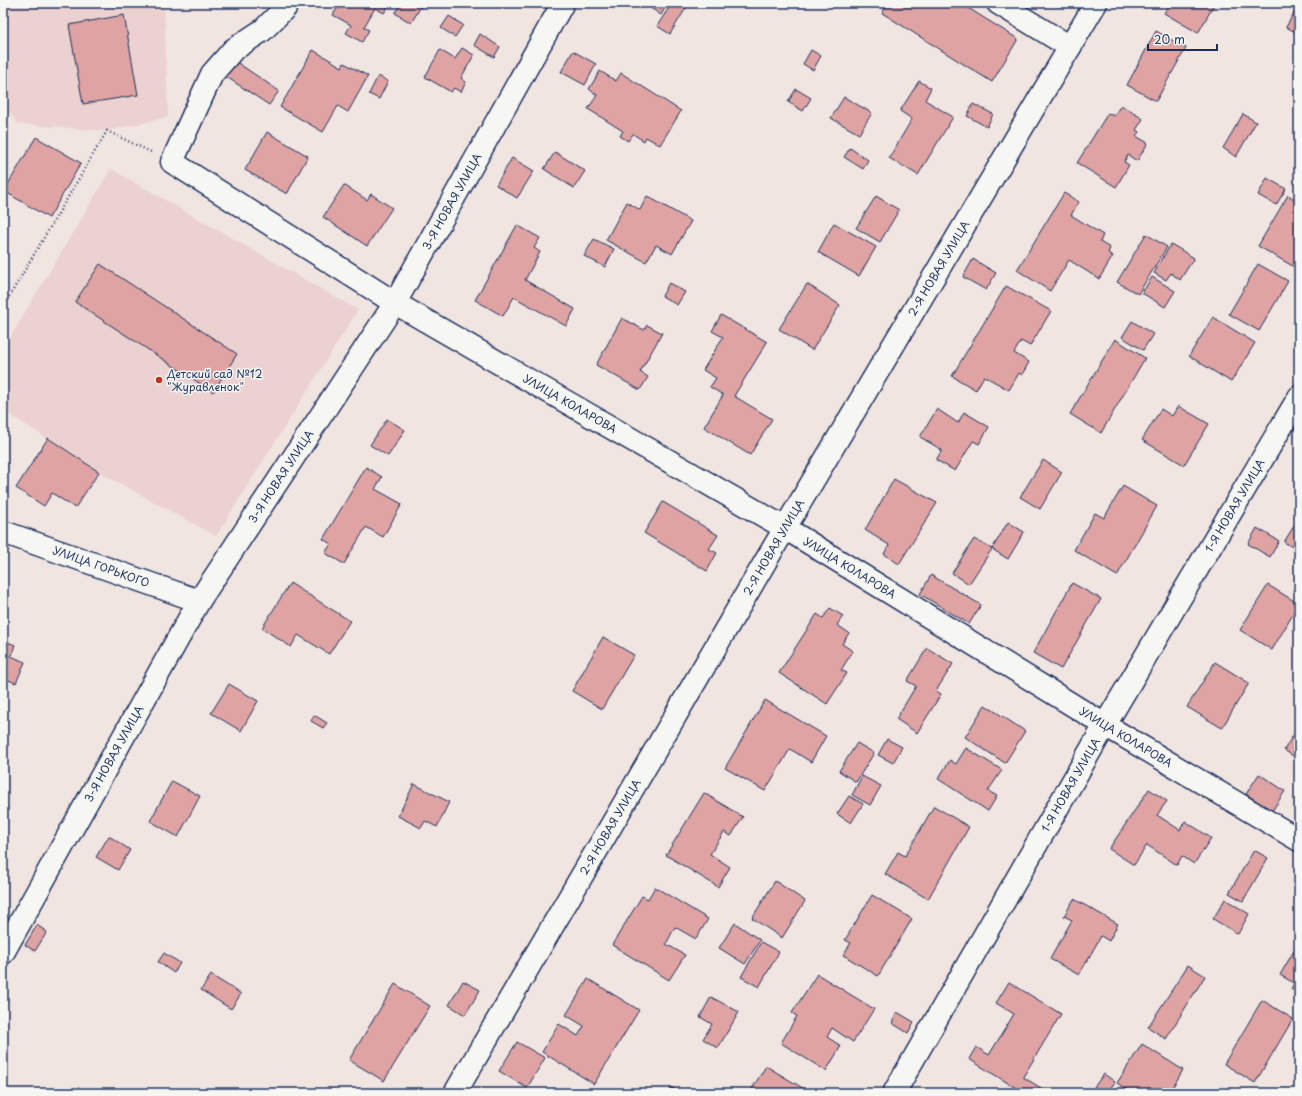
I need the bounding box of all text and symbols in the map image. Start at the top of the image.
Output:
scale bar [1148,26,1217,52]
text: 20 m [1154,30,1185,48]
street label: 3-Я НОВАЯ УЛИЦА [418,149,486,253]
street label: 2-Я НОВАЯ УЛИЦА [903,217,974,319]
place label: Детский сад №12 "Журавленок" [166,365,263,395]
street label: УЛИЦА КОЛАРОВА [520,370,620,437]
marker: Детский сад №12 "Журавленок" [154,375,164,385]
street label: 3-Я НОВАЯ УЛИЦА [244,426,318,526]
street label: 1-Я НОВАЯ УЛИЦА [1200,455,1269,555]
street label: 2-Я НОВАЯ УЛИЦА [739,495,809,598]
street label: УЛИЦА КОЛАРОВА [800,532,899,602]
street label: УЛИЦА ГОРЬКОГО [51,541,152,591]
street label: 3-Я НОВАЯ УЛИЦА [80,702,148,805]
street label: УЛИЦА КОЛАРОВА [1076,702,1176,771]
street label: 1-Я НОВАЯ УЛИЦА [1036,734,1104,835]
street label: 2-Я НОВАЯ УЛИЦА [575,775,645,878]

